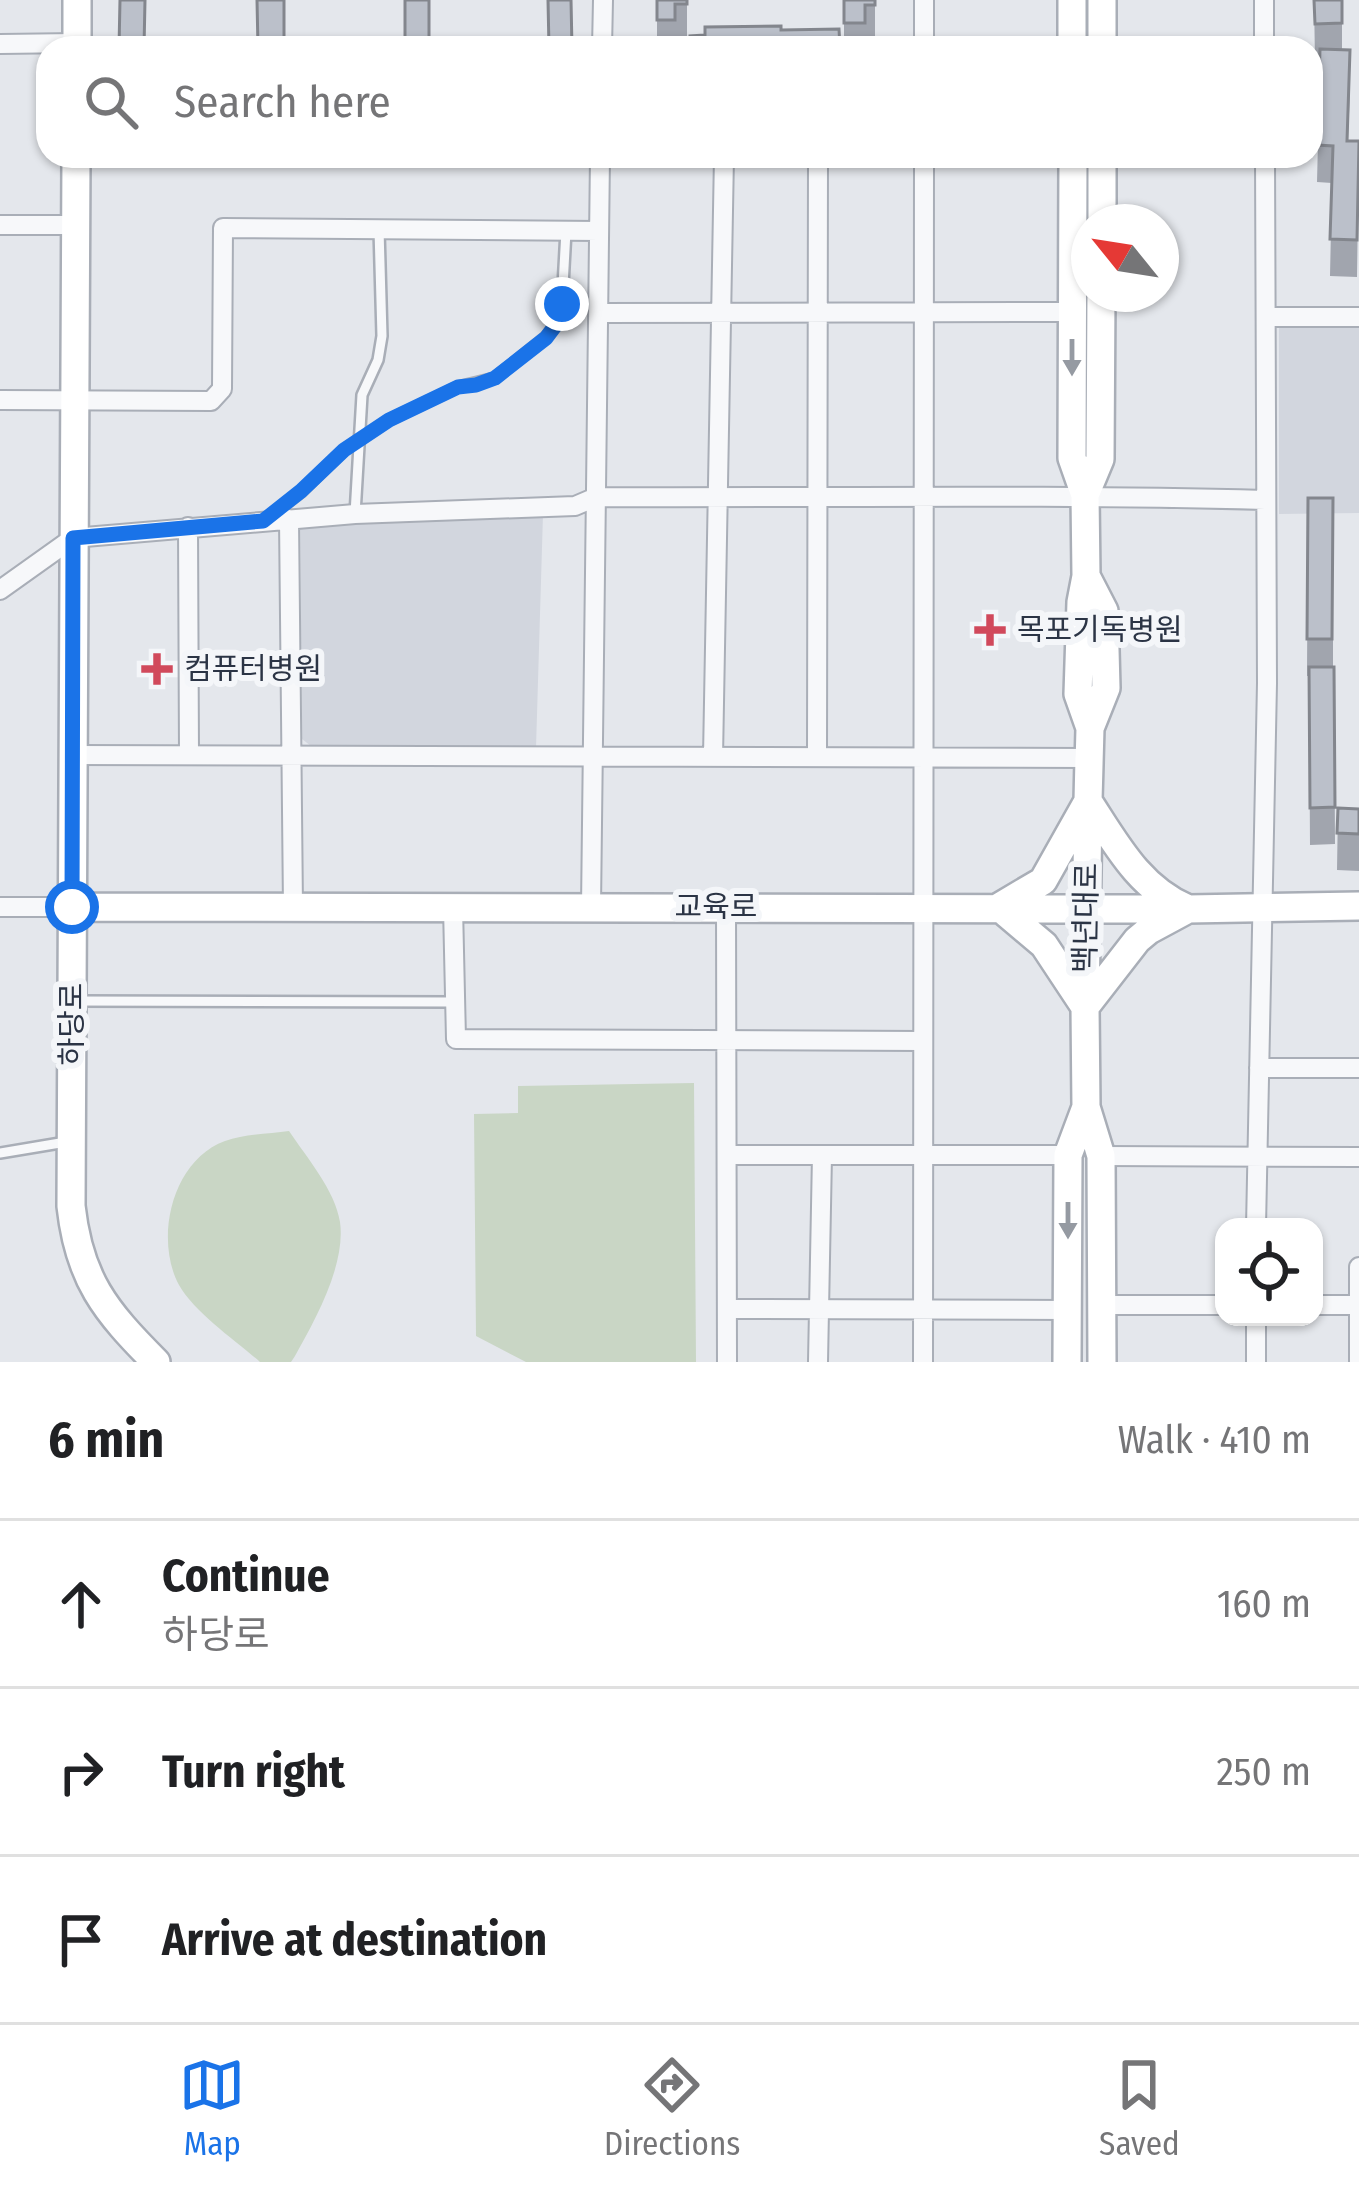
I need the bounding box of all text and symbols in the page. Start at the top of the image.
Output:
search box [36,36,1323,168]
icon: search [78,69,144,135]
text: Search here [174,75,391,129]
north arrow [1071,204,1179,312]
route end [535,277,589,331]
one-way arrow [1062,339,1082,377]
place label: 목포기독병원 [1017,612,1183,648]
marker: 목포기독병원 [974,614,1006,646]
place label: 컴퓨터병원 [184,651,322,687]
marker: 컴퓨터병원 [141,653,173,685]
street label: 백년대로 [1067,862,1105,974]
route start [45,880,99,934]
street label: 교육로 [675,889,757,925]
street label: 하당로 [54,983,90,1065]
one-way arrow [1058,1202,1077,1240]
map controls [1215,1218,1323,1326]
button: locate [1215,1218,1323,1326]
text: 6 min [48,1409,164,1471]
text: Walk · 410 m [1118,1417,1311,1463]
text: Continue [162,1549,330,1603]
icon: ahead [48,1571,114,1637]
text: 160 m [1217,1581,1311,1627]
text: 하당로 [162,1612,270,1658]
icon: right [48,1739,114,1805]
text: Turn right [162,1745,345,1799]
text: 250 m [1216,1749,1311,1795]
icon: arrive [48,1907,114,1973]
text: Arrive at destination [162,1913,547,1967]
tab: Map [179,2052,245,2164]
tab: Directions [604,2052,740,2164]
tab: Saved [1099,2052,1180,2164]

